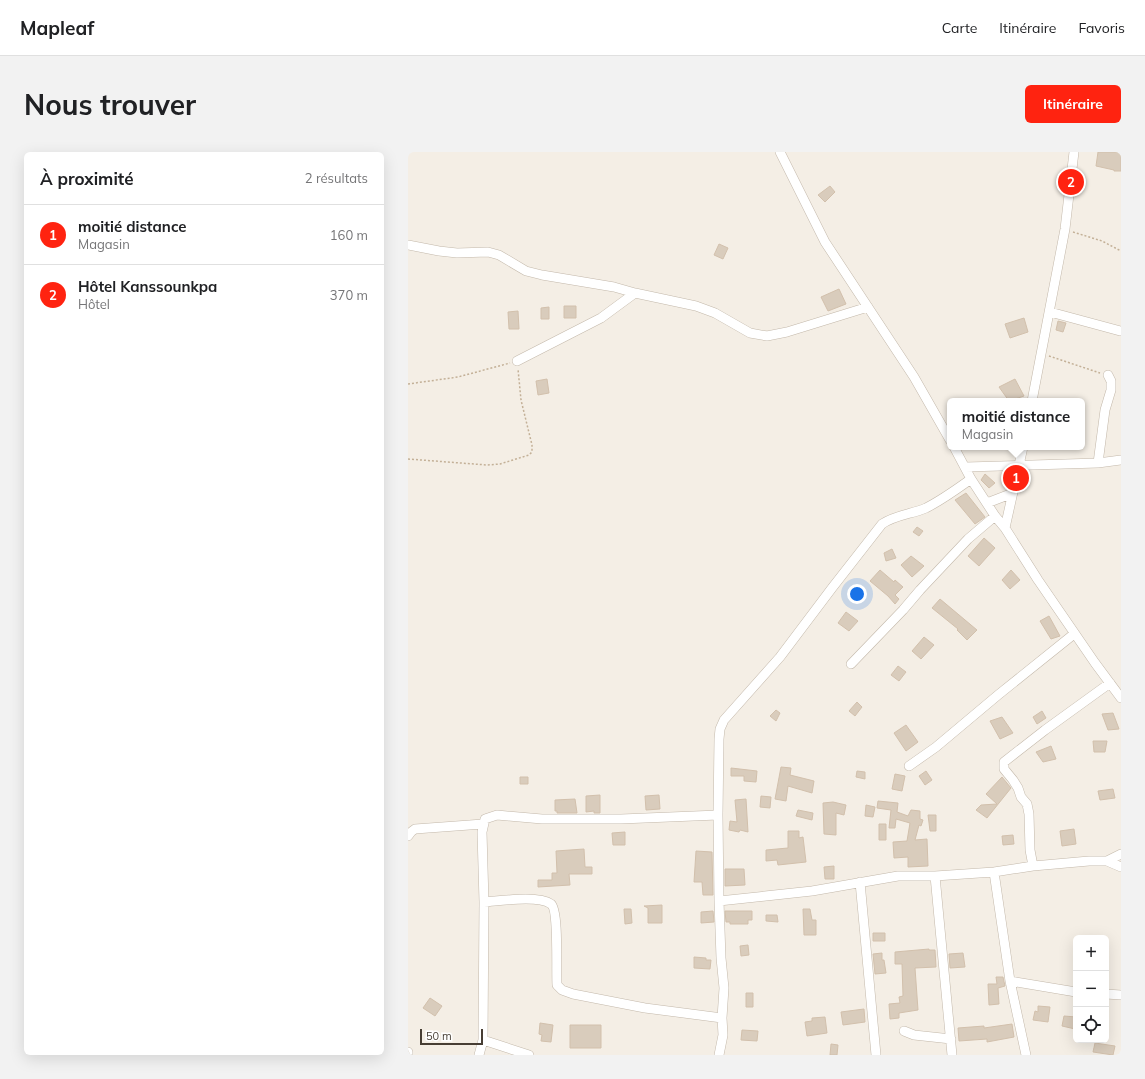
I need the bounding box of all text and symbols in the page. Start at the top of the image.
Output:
text: Mapleaf [20,16,94,40]
text: Carte [942,19,977,37]
text: Itinéraire [999,19,1056,37]
text: Favoris [1078,19,1125,37]
button: Itinéraire [1025,85,1121,123]
text: Nous trouver [24,87,196,122]
pin: 2 [1058,167,1084,197]
text: À proximité [40,168,134,189]
text: 2 résultats [305,170,368,186]
text: moitié distance [78,217,187,236]
text: 1 [49,227,57,243]
text: 160 m [330,227,368,243]
text: Magasin [78,236,130,252]
text: Hôtel Kanssounkpa [78,277,217,296]
text: 2 [49,287,57,303]
text: 370 m [330,287,368,303]
text: Hôtel [78,296,110,312]
popup [947,398,1085,450]
text: moitié distance [962,407,1070,426]
text: Magasin [962,426,1014,442]
pin: 1 [1003,463,1029,493]
your location [847,584,867,604]
map controls [1073,935,1109,1043]
button: + [1073,935,1109,971]
button: − [1073,971,1109,1007]
button: locate [1073,1007,1109,1043]
scale bar [420,1027,483,1046]
text: 50 m [426,1029,452,1043]

